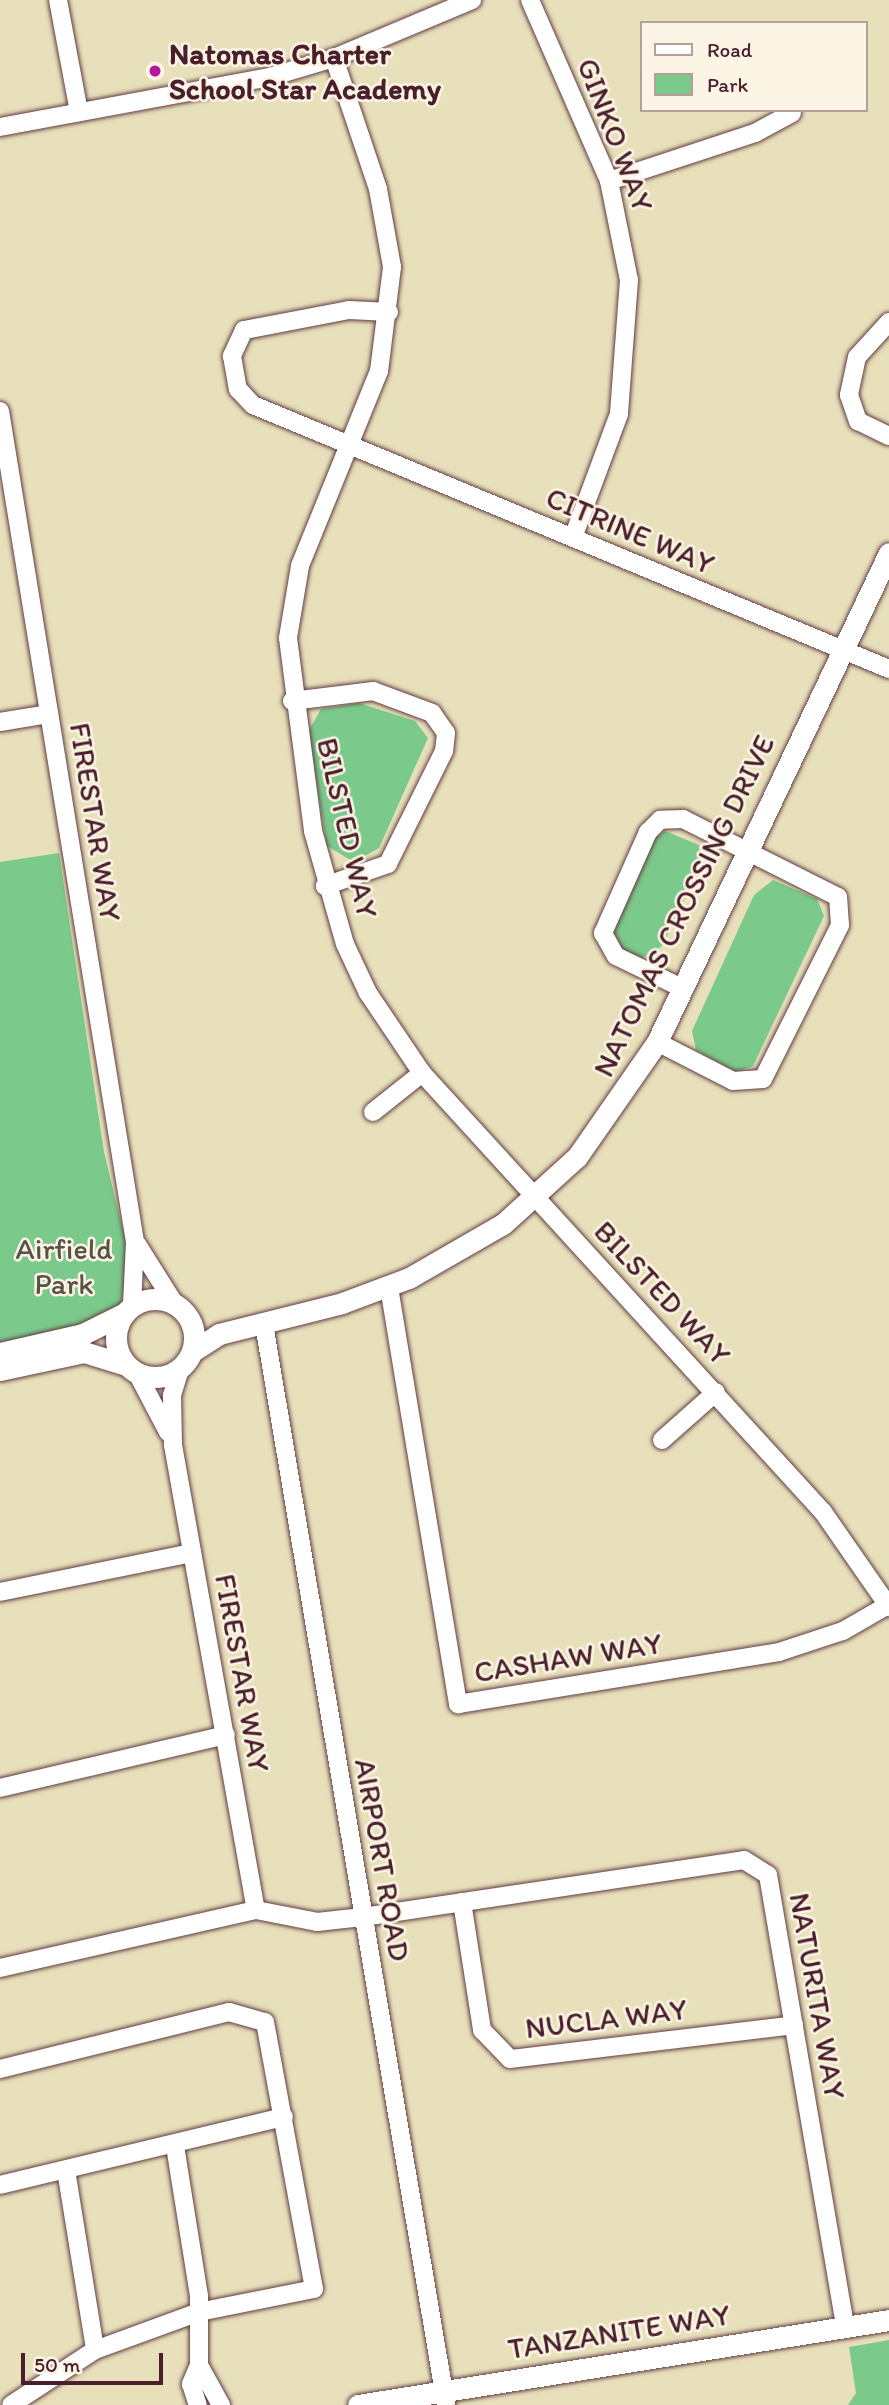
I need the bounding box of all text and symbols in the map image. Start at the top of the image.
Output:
legend [640,21,868,112]
place label: Natomas Charter School Star Academy [169,36,441,106]
text: Road [707,37,752,62]
street label: GINKO WAY [569,53,661,217]
marker: Natomas Charter School Star Academy [147,63,163,79]
text: Park [707,72,748,97]
street label: CITRINE WAY [541,479,719,583]
street label: FIRESTAR WAY [61,720,129,924]
street label: NATOMAS CROSSING DRIVE [585,729,783,1083]
street label: BILSTED WAY [309,735,385,921]
street label: BILSTED WAY [586,1214,738,1372]
park label: Airfield Park [16,1231,112,1302]
street label: FIRESTAR WAY [207,1571,277,1775]
street label: CASHAW WAY [472,1625,664,1691]
street label: AIRPORT ROAD [347,1756,417,1964]
street label: NATURITA WAY [781,1890,853,2102]
street label: NUCLA WAY [523,1991,689,2047]
street label: TANZANITE WAY [506,2297,732,2367]
scale bar [24,2338,166,2382]
text: 50 m [34,2352,80,2377]

